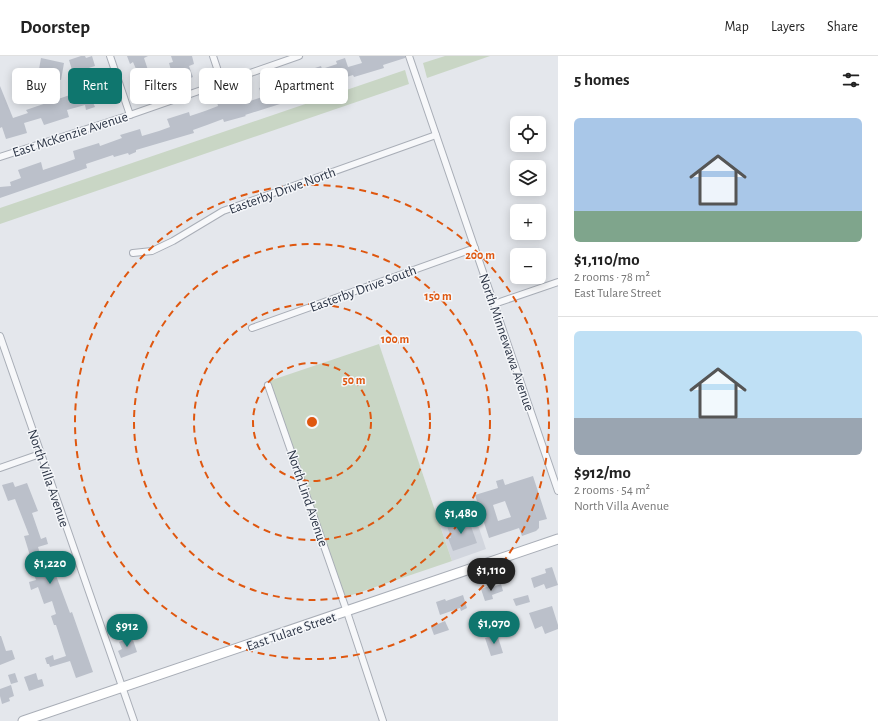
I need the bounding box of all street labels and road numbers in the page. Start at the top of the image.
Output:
street label: East McKenzie Avenue [11,110,130,160]
street label: Easterby Drive North [227,165,338,217]
street label: Easterby Drive South [308,263,418,315]
street label: North Minnewawa Avenue [476,272,536,413]
street label: North Villa Avenue [25,428,71,529]
street label: North Lind Avenue [284,448,330,549]
street label: East Tulare Street [245,610,338,654]

